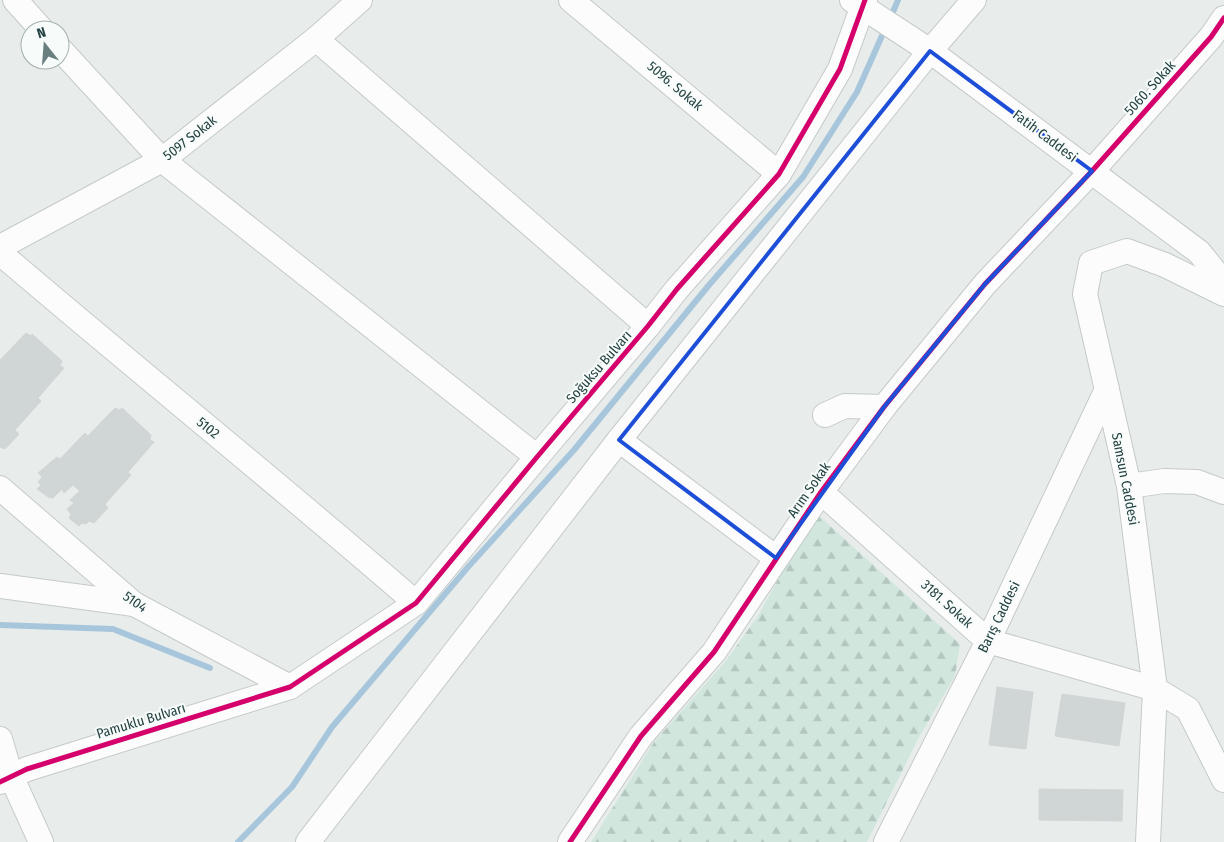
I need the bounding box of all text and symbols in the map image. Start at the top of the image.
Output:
north arrow [20,20,70,70]
text: N [35,24,48,42]
street label: 5060. Sokak [1121,57,1179,119]
street label: 5096. Sokak [644,58,707,115]
street label: Fatih Caddesi [1009,106,1081,166]
street label: 5097 Sokak [160,112,220,164]
street label: Soğuksu Bulvarı [563,327,635,407]
street label: 5102 [193,414,223,442]
street label: Samsun Caddesi [1108,431,1142,527]
street label: Arım Sokak [784,459,835,521]
street label: 3181. Sokak [918,576,977,632]
street label: Barış Caddesi [974,578,1024,656]
street label: 5104 [120,588,150,616]
street label: Pamuklu Bulvarı [94,699,188,743]

